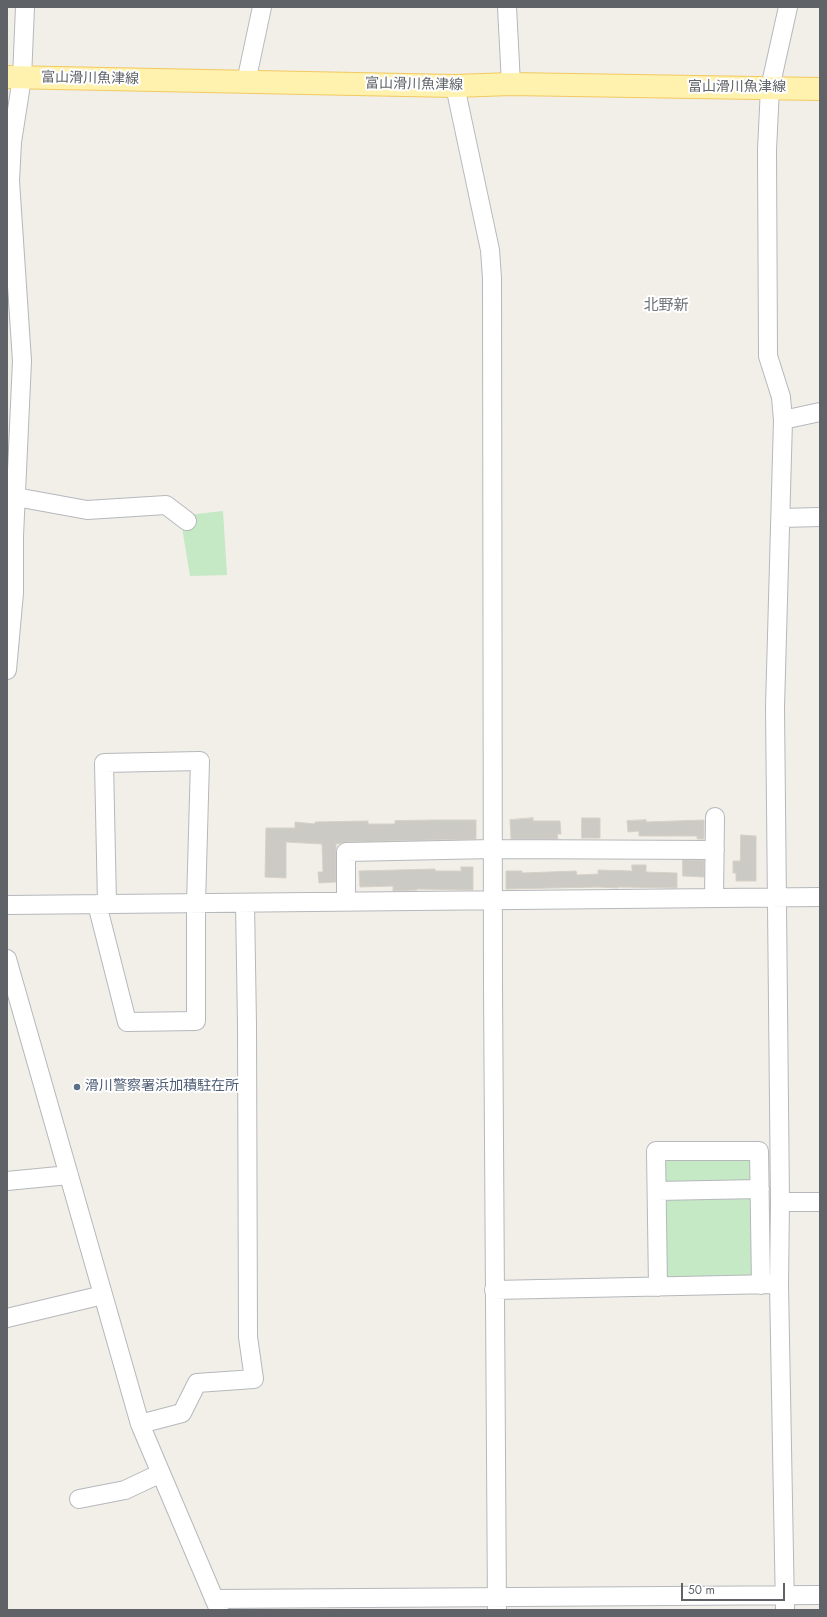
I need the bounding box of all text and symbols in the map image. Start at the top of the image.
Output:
street label: 富山滑川魚津線 [41,70,139,88]
street label: 富山滑川魚津線 [365,76,463,94]
street label: 富山滑川魚津線 [688,80,786,96]
district label: 北野新 [644,297,688,315]
place label: 滑川警察署浜加積駐在所 [85,1079,239,1095]
marker: 滑川警察署浜加積駐在所 [72,1082,82,1092]
scale bar [683,1575,787,1601]
text: 50 m [688,1581,715,1599]

